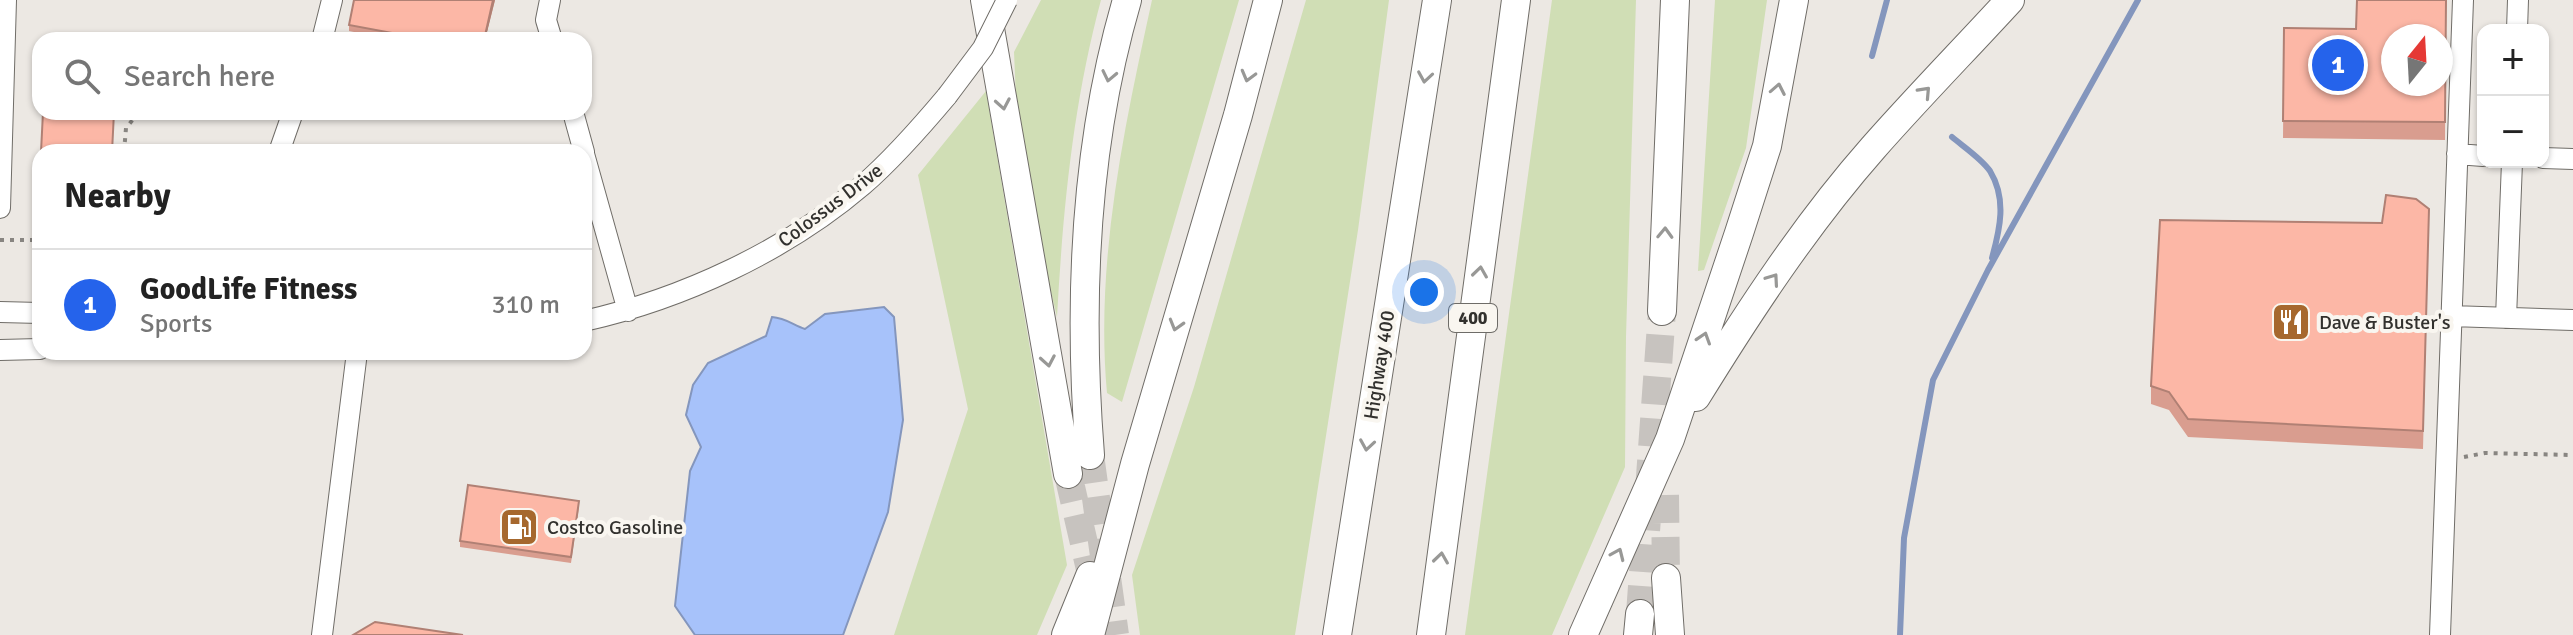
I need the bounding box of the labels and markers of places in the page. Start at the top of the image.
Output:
pin: 1 [2312,35,2364,95]
restaurant icon: Dave & Buster's [2270,301,2312,343]
place label: Dave & Buster's [2319,310,2451,335]
fuel station icon: Costco Gasoline [498,506,540,548]
place label: Costco Gasoline [547,515,683,540]

